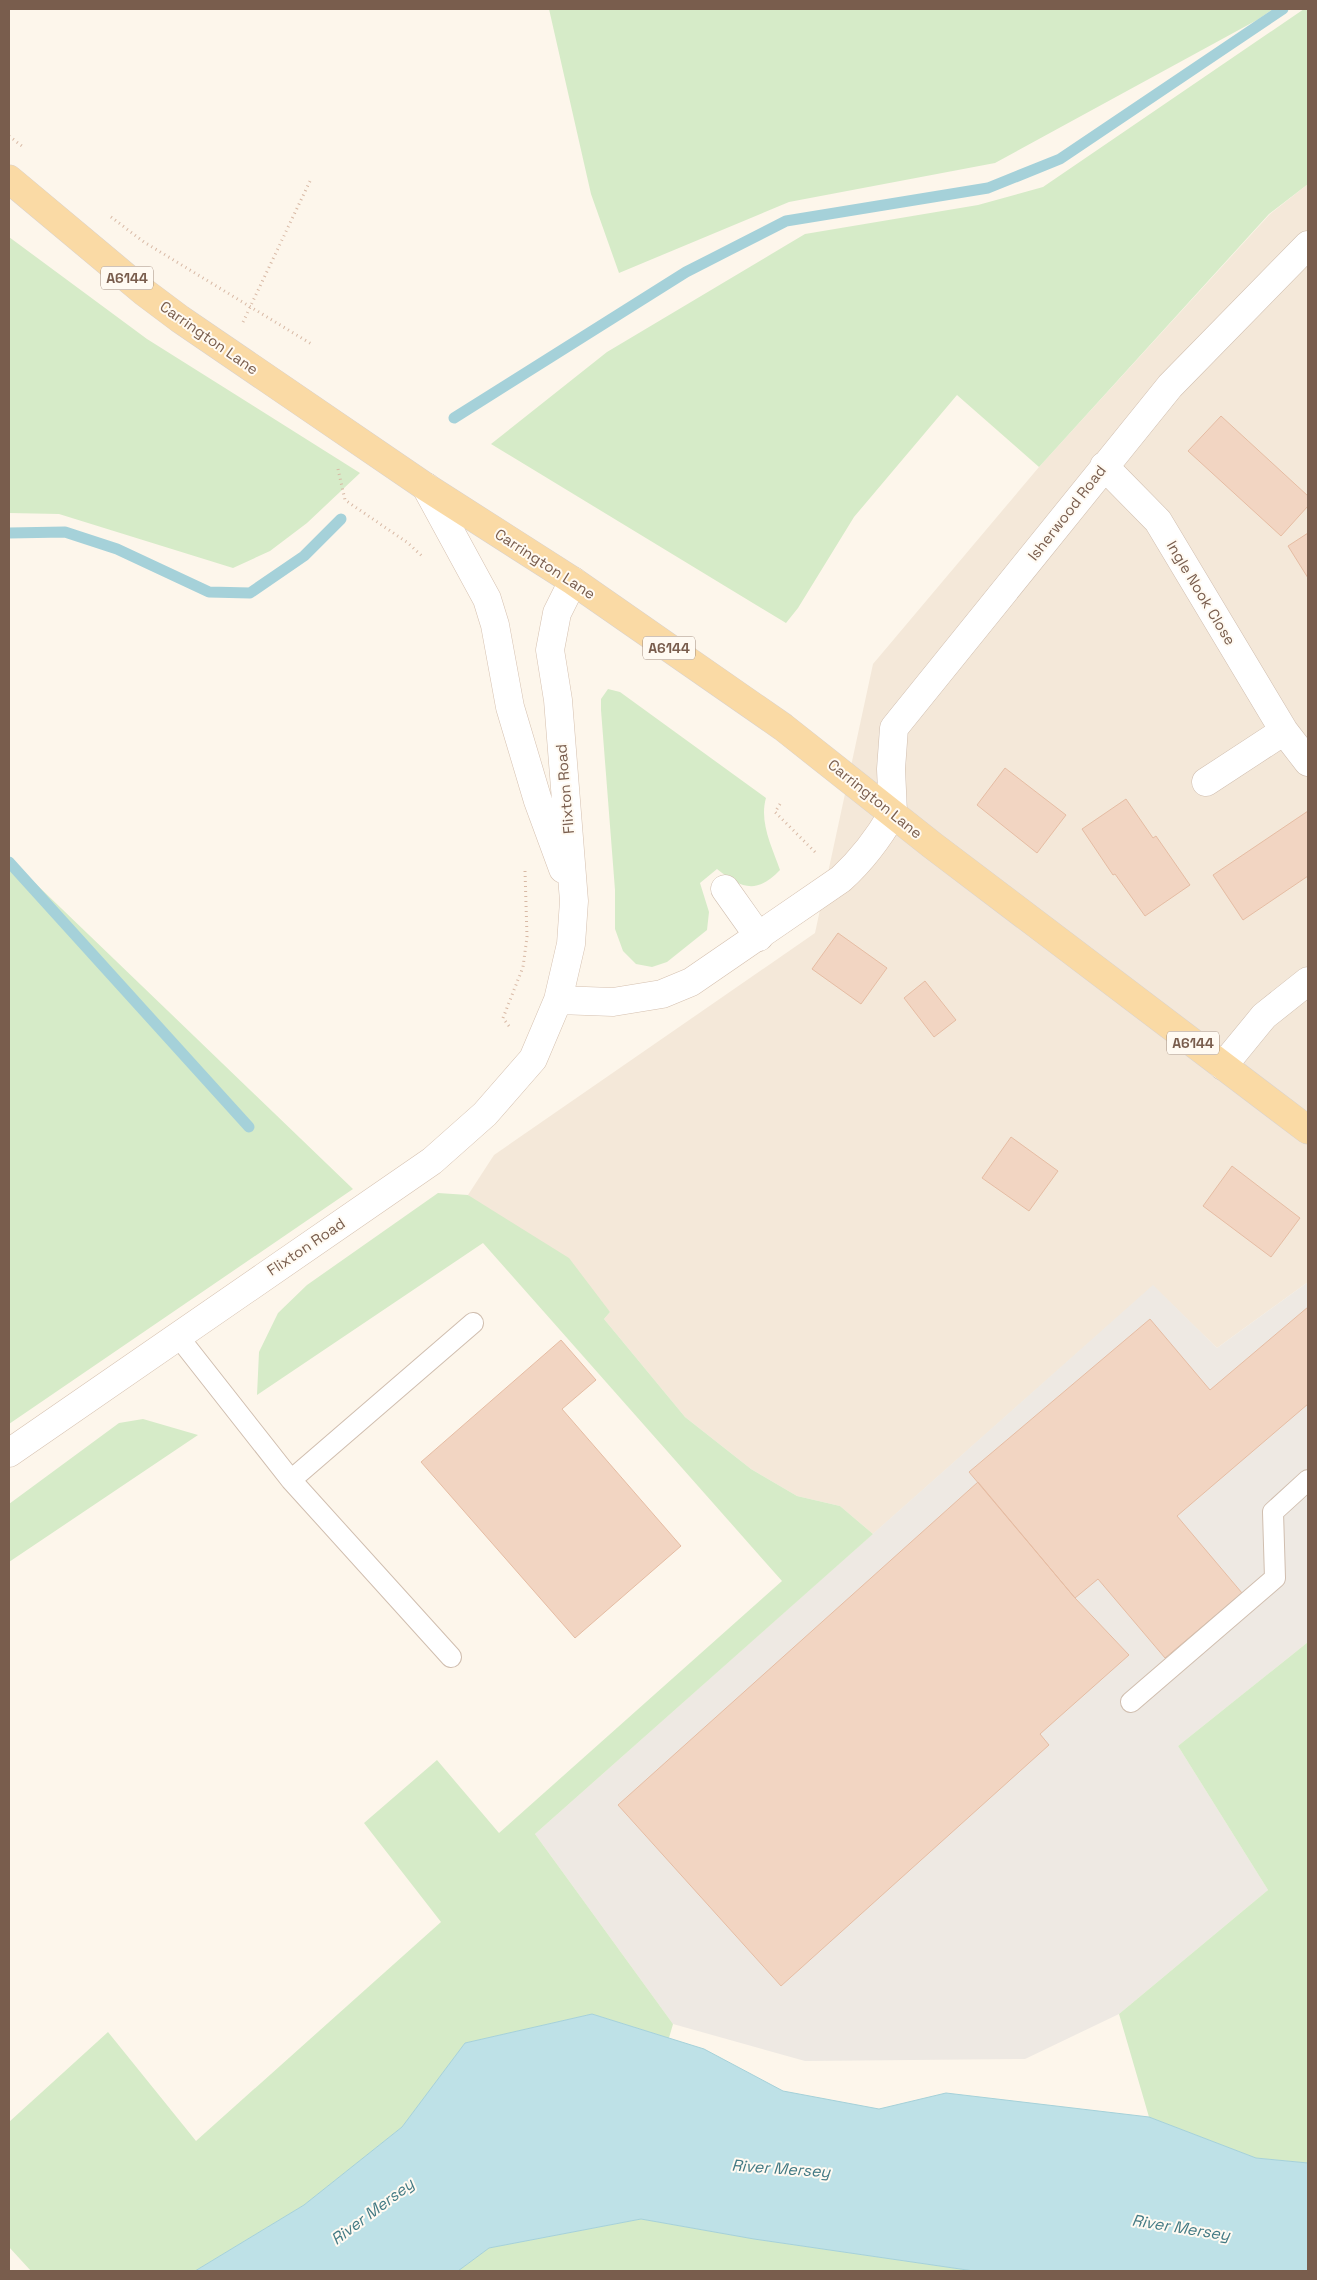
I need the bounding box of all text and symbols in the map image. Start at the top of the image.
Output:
road number: A6144 [101,266,153,290]
street label: Carrington Lane [156,297,262,379]
street label: Isherwood Road [1023,461,1110,564]
street label: Carrington Lane [491,524,599,603]
street label: Ingle Nook Close [1163,537,1240,649]
road number: A6144 [643,636,695,660]
street label: Flixton Road [551,743,578,835]
street label: Carrington Lane [824,755,926,843]
road number: A6144 [1167,1032,1219,1054]
street label: Flixton Road [263,1214,348,1280]
water label: River Mersey [731,2155,832,2183]
water label: River Mersey [327,2173,419,2250]
water label: River Mersey [1130,2209,1233,2246]

